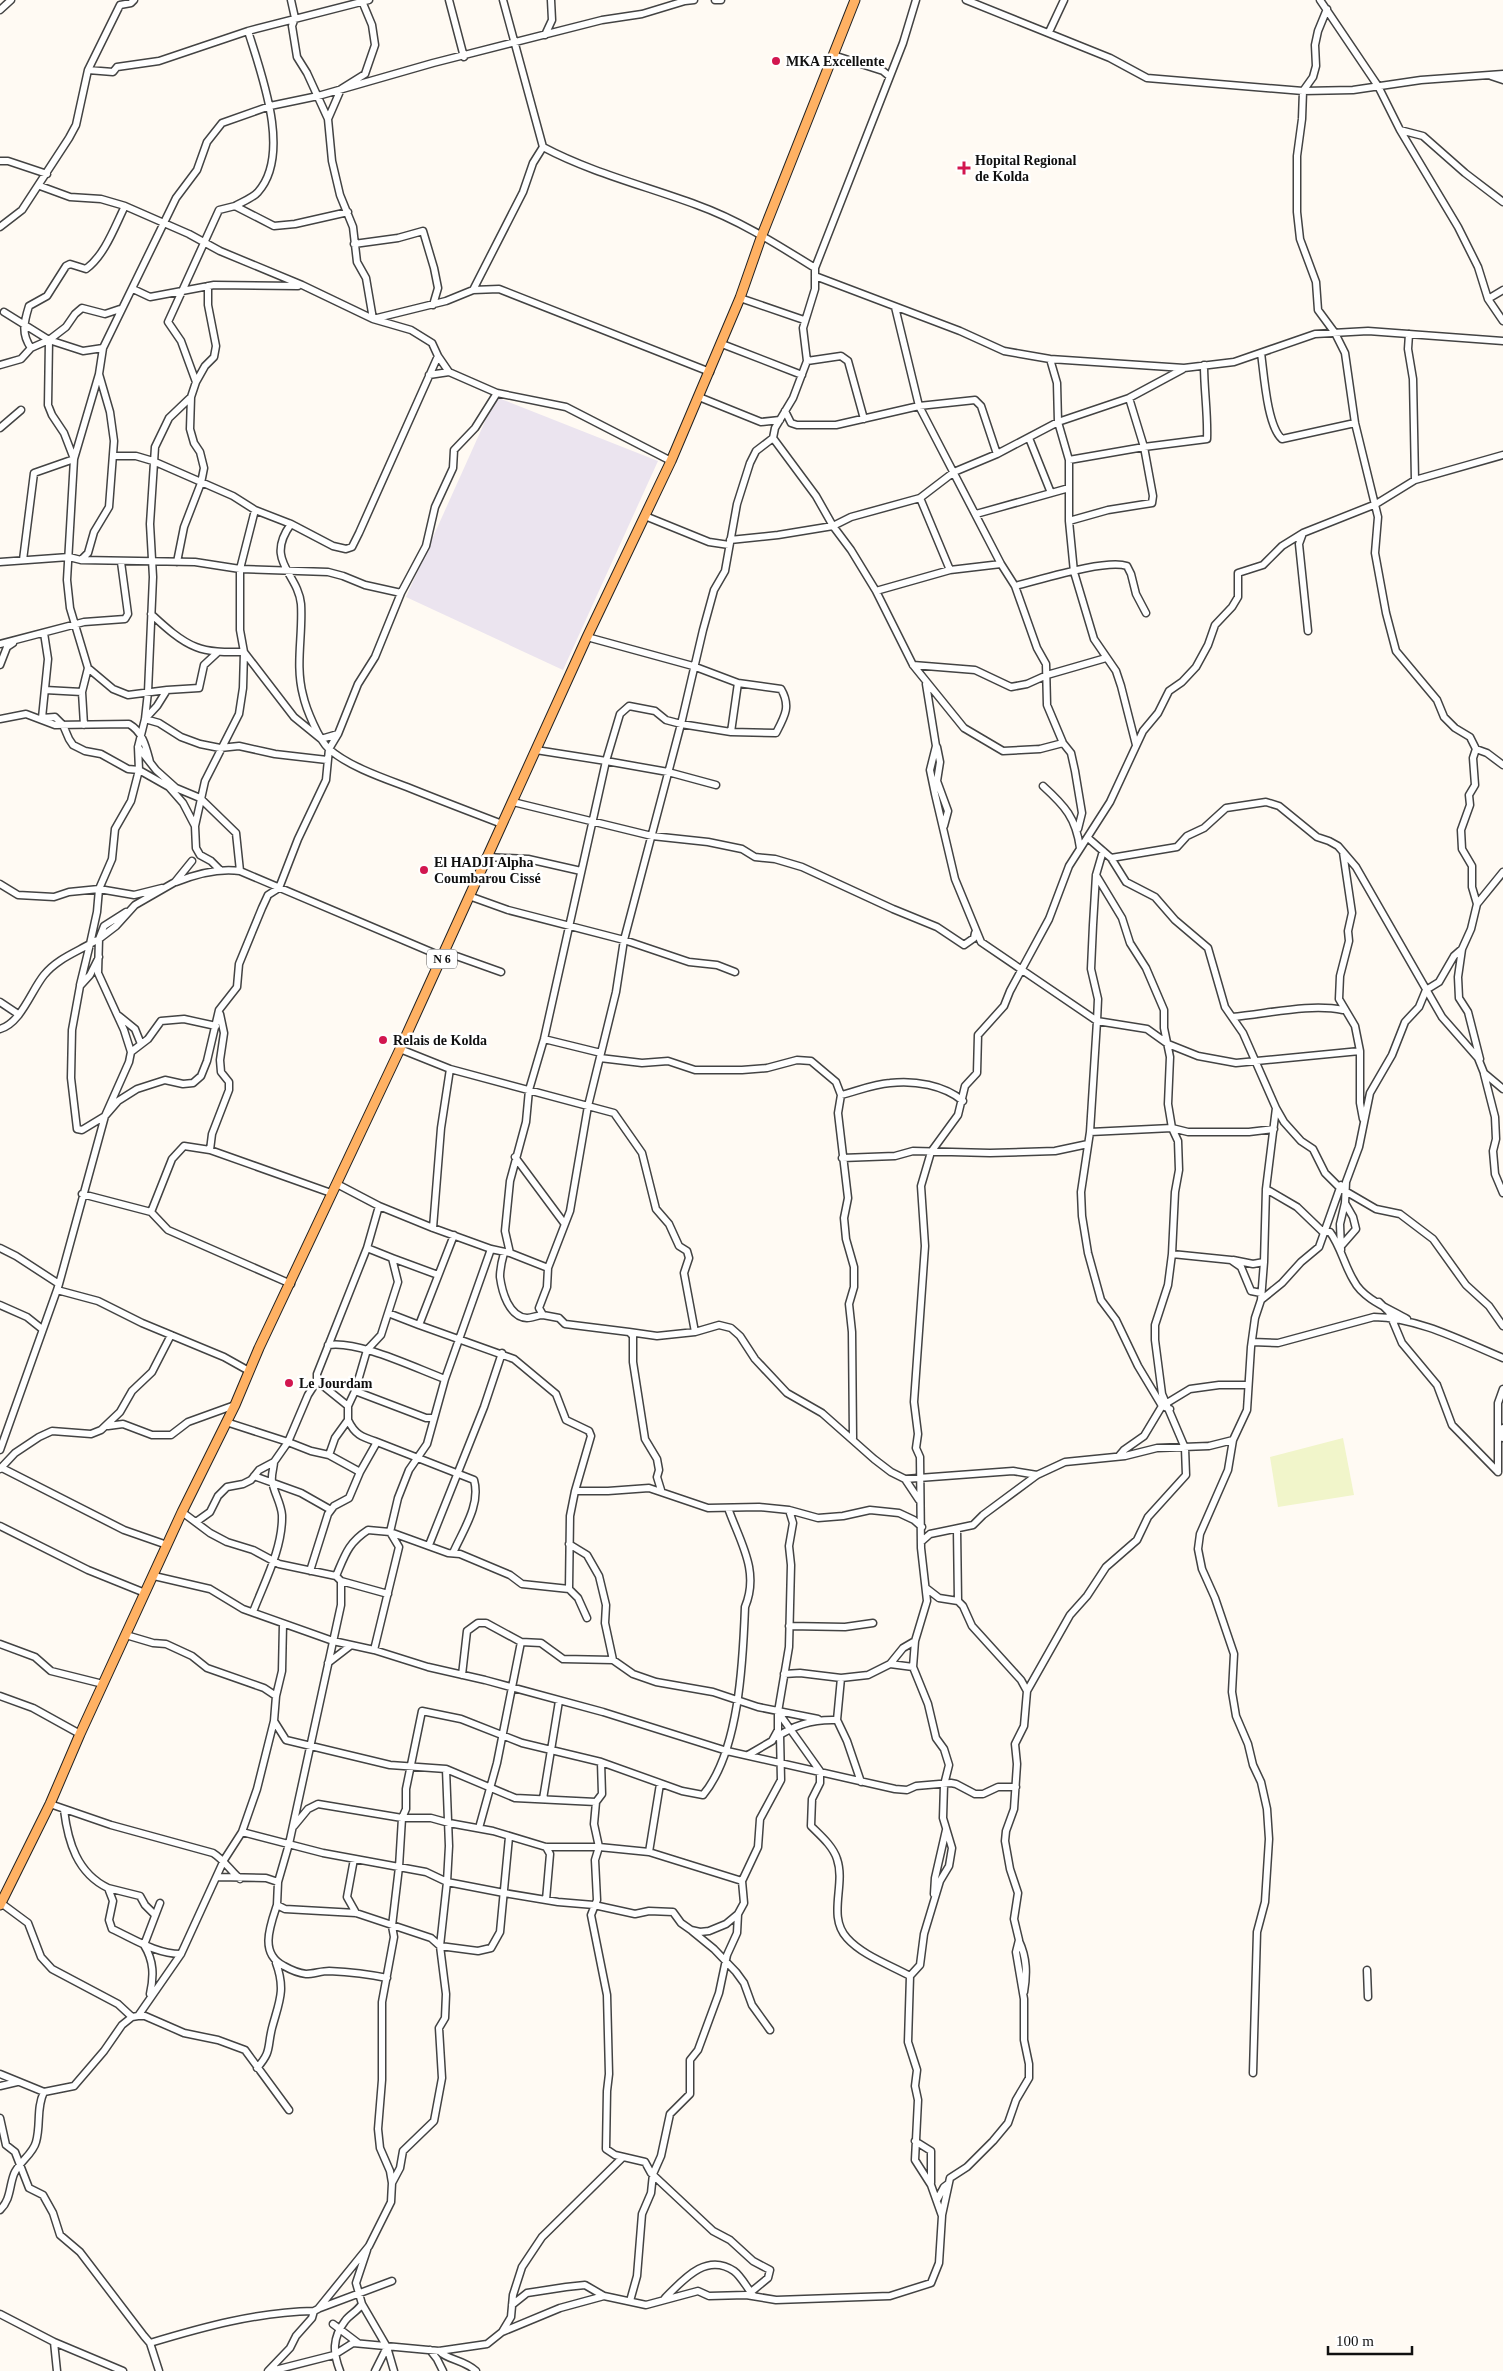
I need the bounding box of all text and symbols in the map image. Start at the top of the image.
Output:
place label: MKA Excellente [786,54,884,69]
marker: MKA Excellente [770,55,782,67]
place label: Hopital Regional de Kolda [975,153,1077,184]
marker: Hopital Regional de Kolda [957,161,971,175]
place label: El HADJI Alpha Coumbarou Cissé [434,855,541,886]
marker: El HADJI Alpha Coumbarou Cissé [418,864,430,876]
road number: N 6 [427,950,457,969]
place label: Relais de Kolda [393,1033,487,1048]
marker: Relais de Kolda [377,1034,389,1046]
place label: Le Jourdam [299,1376,373,1391]
marker: Le Jourdam [283,1377,295,1389]
scale bar [1328,2324,1412,2356]
text: 100 m [1336,2333,1374,2349]

